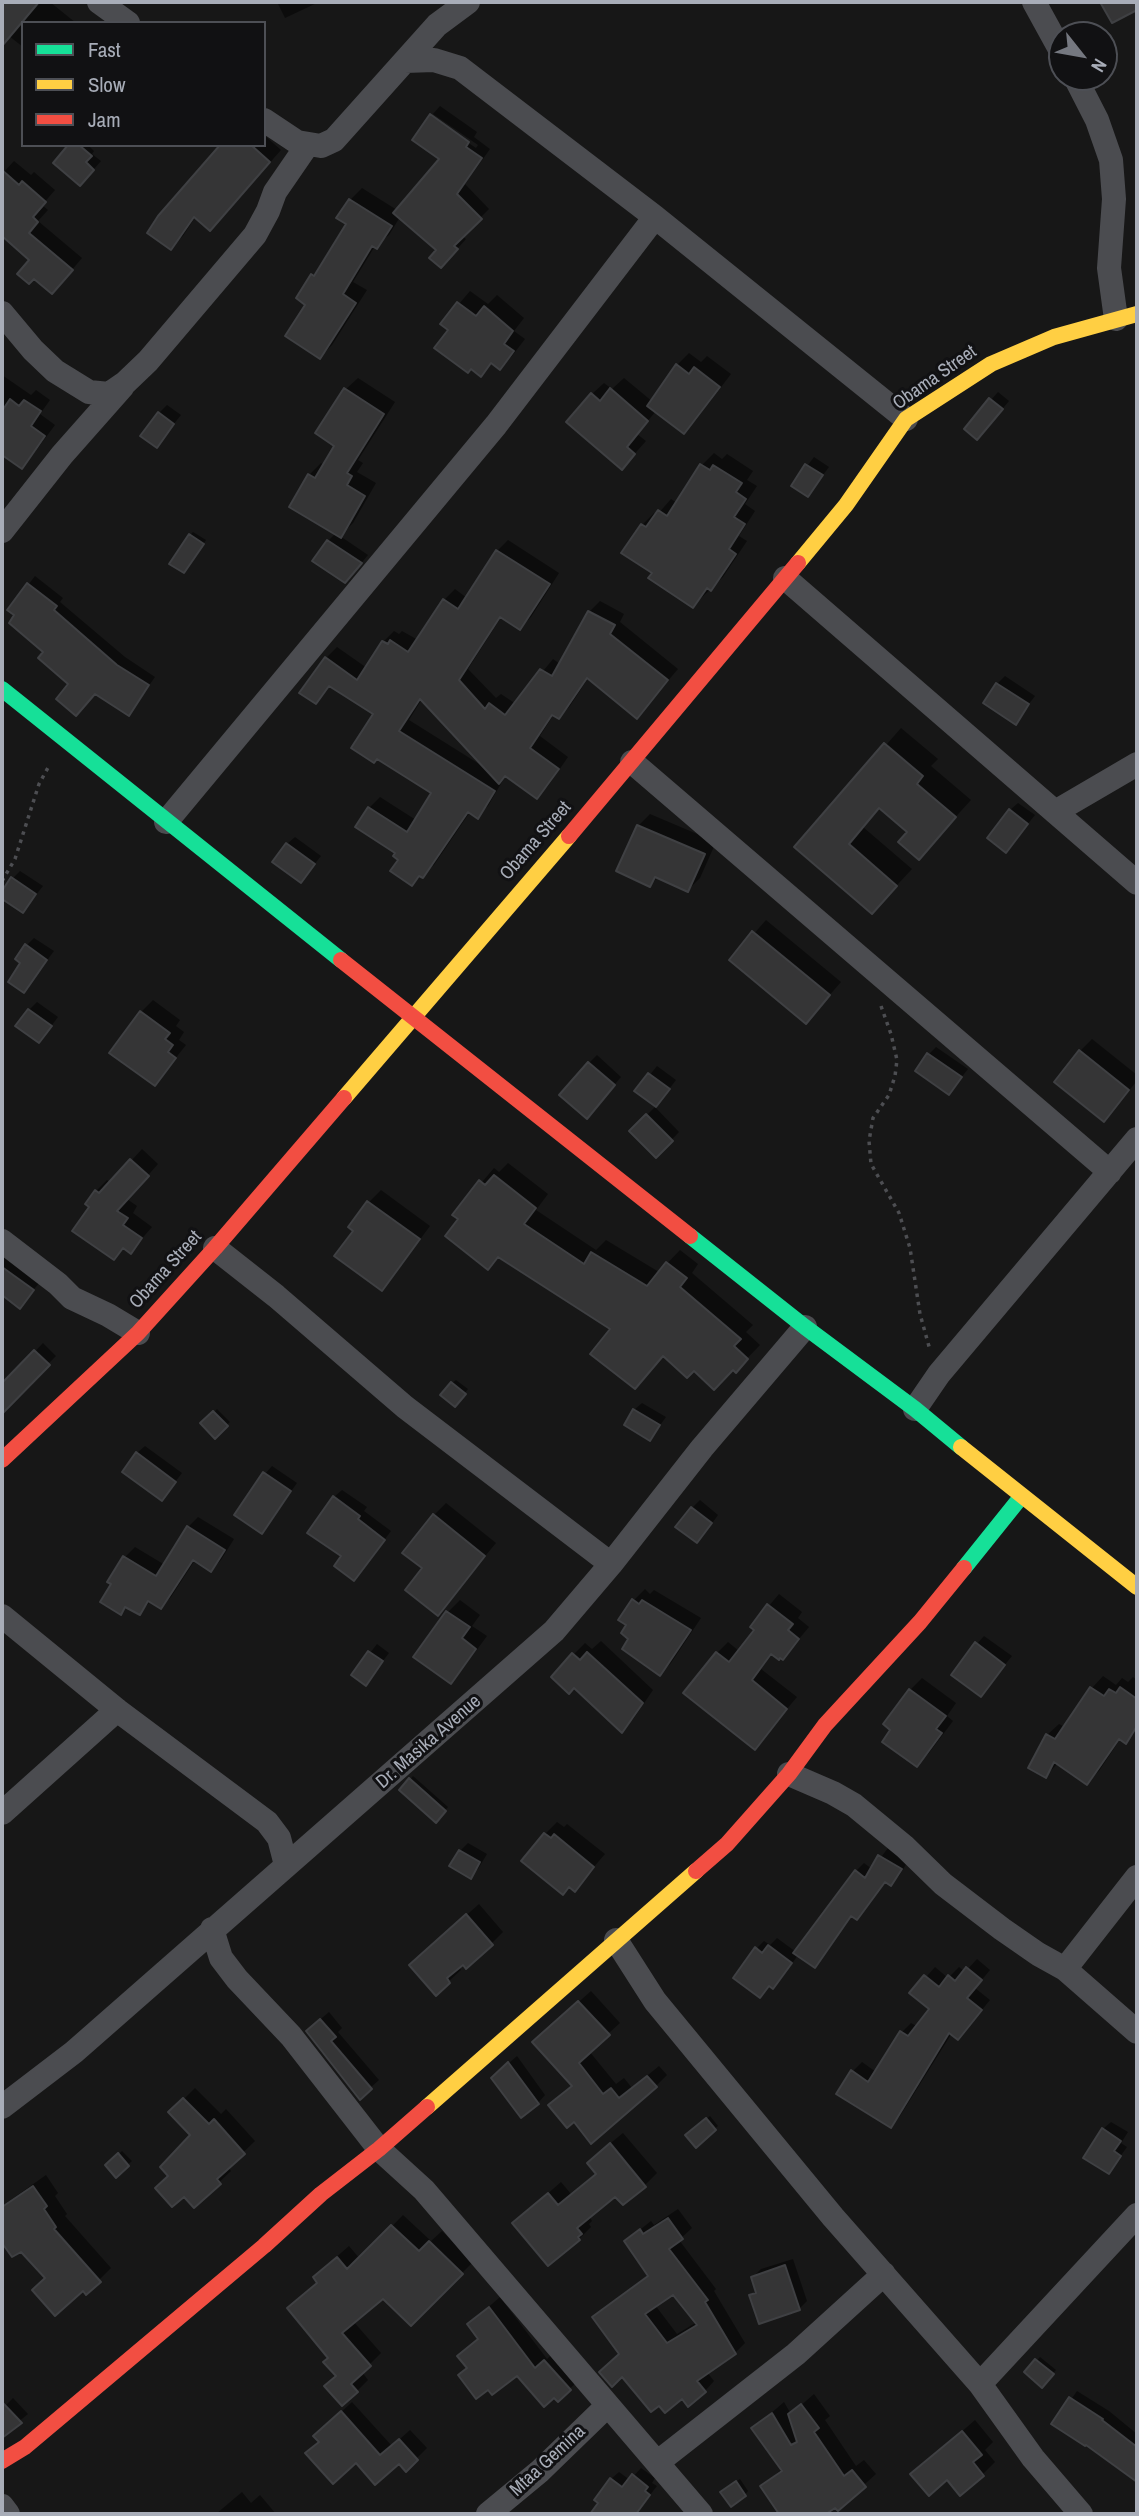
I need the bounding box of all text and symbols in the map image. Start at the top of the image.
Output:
legend [21,21,266,147]
north arrow [1048,21,1118,91]
text: Fast [88,35,121,64]
text: N [1085,54,1113,77]
text: Slow [88,70,125,99]
text: Jam [88,105,121,134]
street label: Obama Street [889,341,981,415]
street label: Obama Street [496,797,576,885]
street label: Obama Street [125,1226,207,1314]
street label: Dr. Masika Avenue [372,1690,486,1794]
street label: Mtaa Gemina [506,2420,590,2502]

